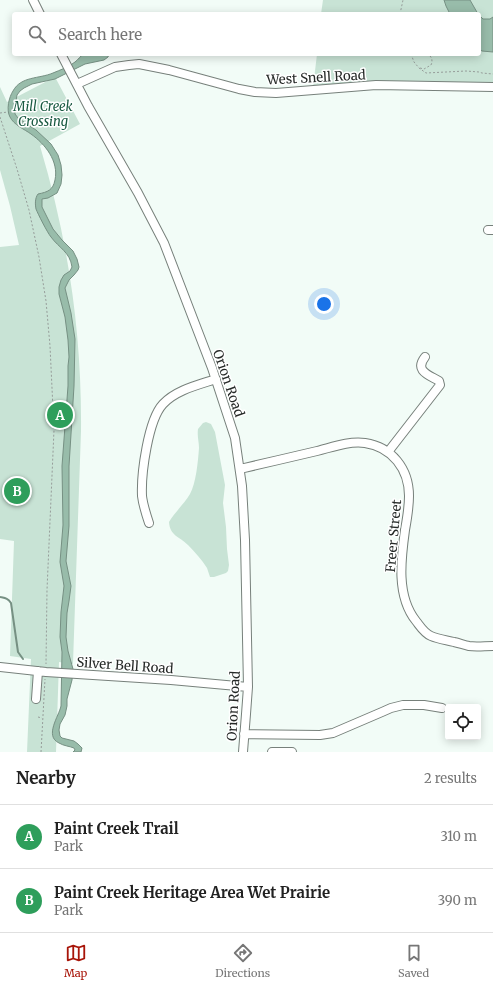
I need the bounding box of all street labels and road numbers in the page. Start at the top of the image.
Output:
street label: West Snell Road [265,66,366,89]
street label: Orion Road [209,347,248,419]
street label: Freer Street [382,499,405,573]
street label: Silver Bell Road [76,654,174,677]
street label: Orion Road [223,670,244,742]

